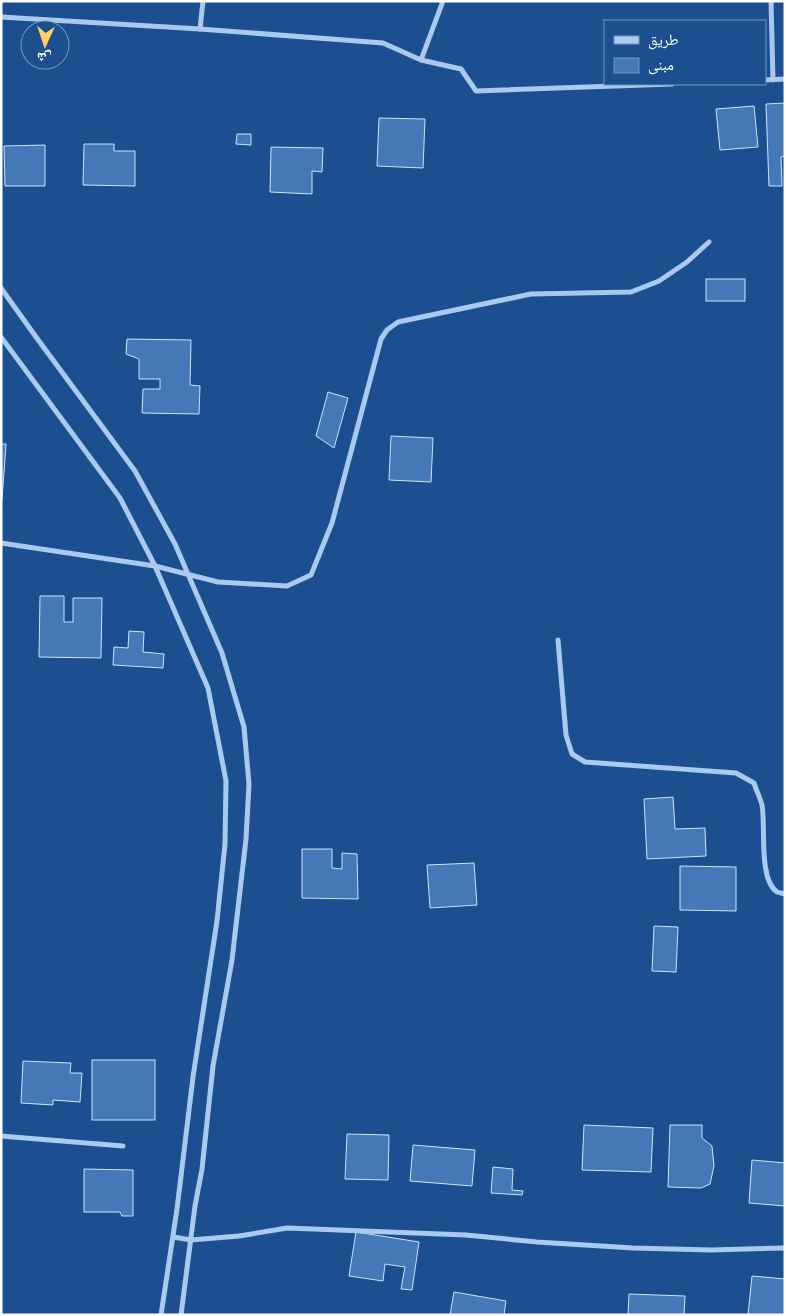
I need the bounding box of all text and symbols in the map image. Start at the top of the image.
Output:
north arrow [20,20,70,70]
legend [604,20,766,85]
text: طريق [648,31,679,50]
text: ش [36,49,52,66]
text: مبنى [648,56,674,75]

